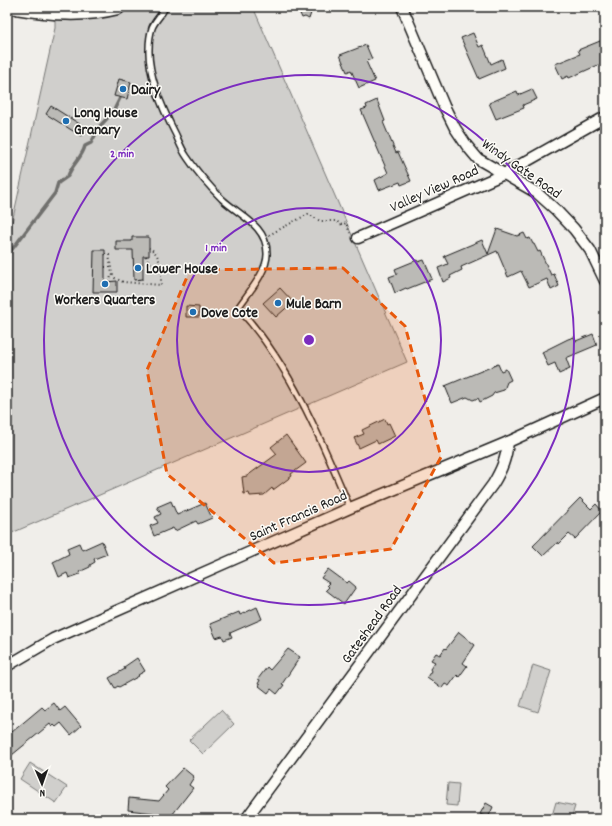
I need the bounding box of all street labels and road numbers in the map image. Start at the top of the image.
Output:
street label: Windy Gate Road [476,134,565,205]
street label: Valley View Road [387,160,483,219]
street label: Saint Francis Road [246,485,351,548]
street label: Gateshead Road [337,581,409,669]

